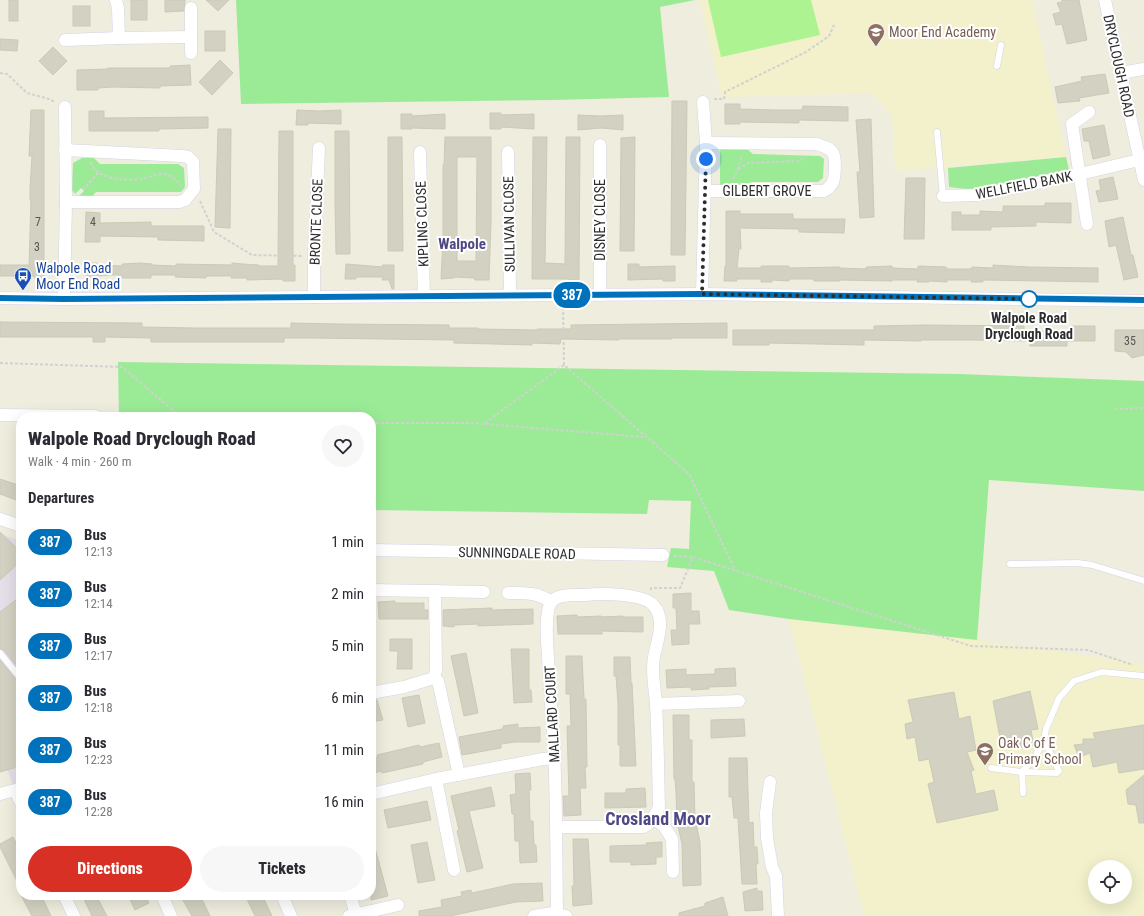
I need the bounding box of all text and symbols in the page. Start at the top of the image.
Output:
street label: DRYCLOUGH ROAD [1100,13,1138,119]
school or university icon: Moor End Academy [866,22,886,47]
place label: Moor End Academy [889,24,996,40]
your location [696,149,716,169]
street label: WELLFIELD BANK [974,168,1074,202]
street label: SULLIVAN CLOSE [500,176,518,272]
street label: BRONTE CLOSE [307,179,326,265]
street label: DISNEY CLOSE [592,179,608,261]
street label: KIPLING CLOSE [413,181,431,267]
street label: GILBERT GROVE [723,183,811,199]
house number: 7 [35,215,41,229]
house number: 4 [90,215,96,229]
district label: Walpole [438,235,486,253]
house number: 3 [34,240,40,254]
place label: Walpole Road Moor End Road [36,260,120,292]
bus stop icon: Walpole Road Moor End Road [13,266,33,291]
line badge: 387 [549,282,595,308]
text: 387 [561,287,583,303]
marker: Walpole Road Dryclough Road [1020,290,1038,308]
place label: Walpole Road Dryclough Road [985,310,1073,342]
house number: 35 [1124,334,1136,348]
button: heart [322,425,364,467]
text: Walpole Road Dryclough Road [28,427,256,450]
text: Walk · 4 min · 260 m [28,454,132,469]
text: Departures [28,489,94,507]
text: Bus [84,526,107,544]
text: 1 min [331,533,364,551]
text: 387 [39,534,61,550]
text: 12:13 [84,544,113,559]
street label: SUNNINGDALE ROAD [458,544,576,562]
text: Bus [84,578,107,596]
text: 2 min [331,585,364,603]
text: 387 [39,586,61,602]
text: 12:14 [84,596,113,611]
text: Bus [84,630,107,648]
text: 5 min [331,637,364,655]
text: 387 [39,638,61,654]
text: 12:17 [84,648,113,663]
street label: MALLARD COURT [541,665,563,763]
text: Bus [84,682,107,700]
text: 6 min [331,689,364,707]
text: 387 [39,690,61,706]
text: 12:18 [84,700,113,715]
text: Bus [84,734,107,752]
place label: Oak C of E Primary School [998,735,1082,767]
text: 11 min [324,741,364,759]
school or university icon: Oak C of E Primary School [975,741,995,766]
text: 387 [39,742,61,758]
text: 12:23 [84,752,113,767]
text: Bus [84,786,107,804]
text: 16 min [324,793,364,811]
text: 387 [39,794,61,810]
text: 12:28 [84,804,113,819]
district label: Crosland Moor [605,808,711,829]
button: Directions [28,846,192,892]
button: Tickets [200,846,364,892]
map controls [1088,860,1132,904]
button: locate [1088,860,1132,904]

